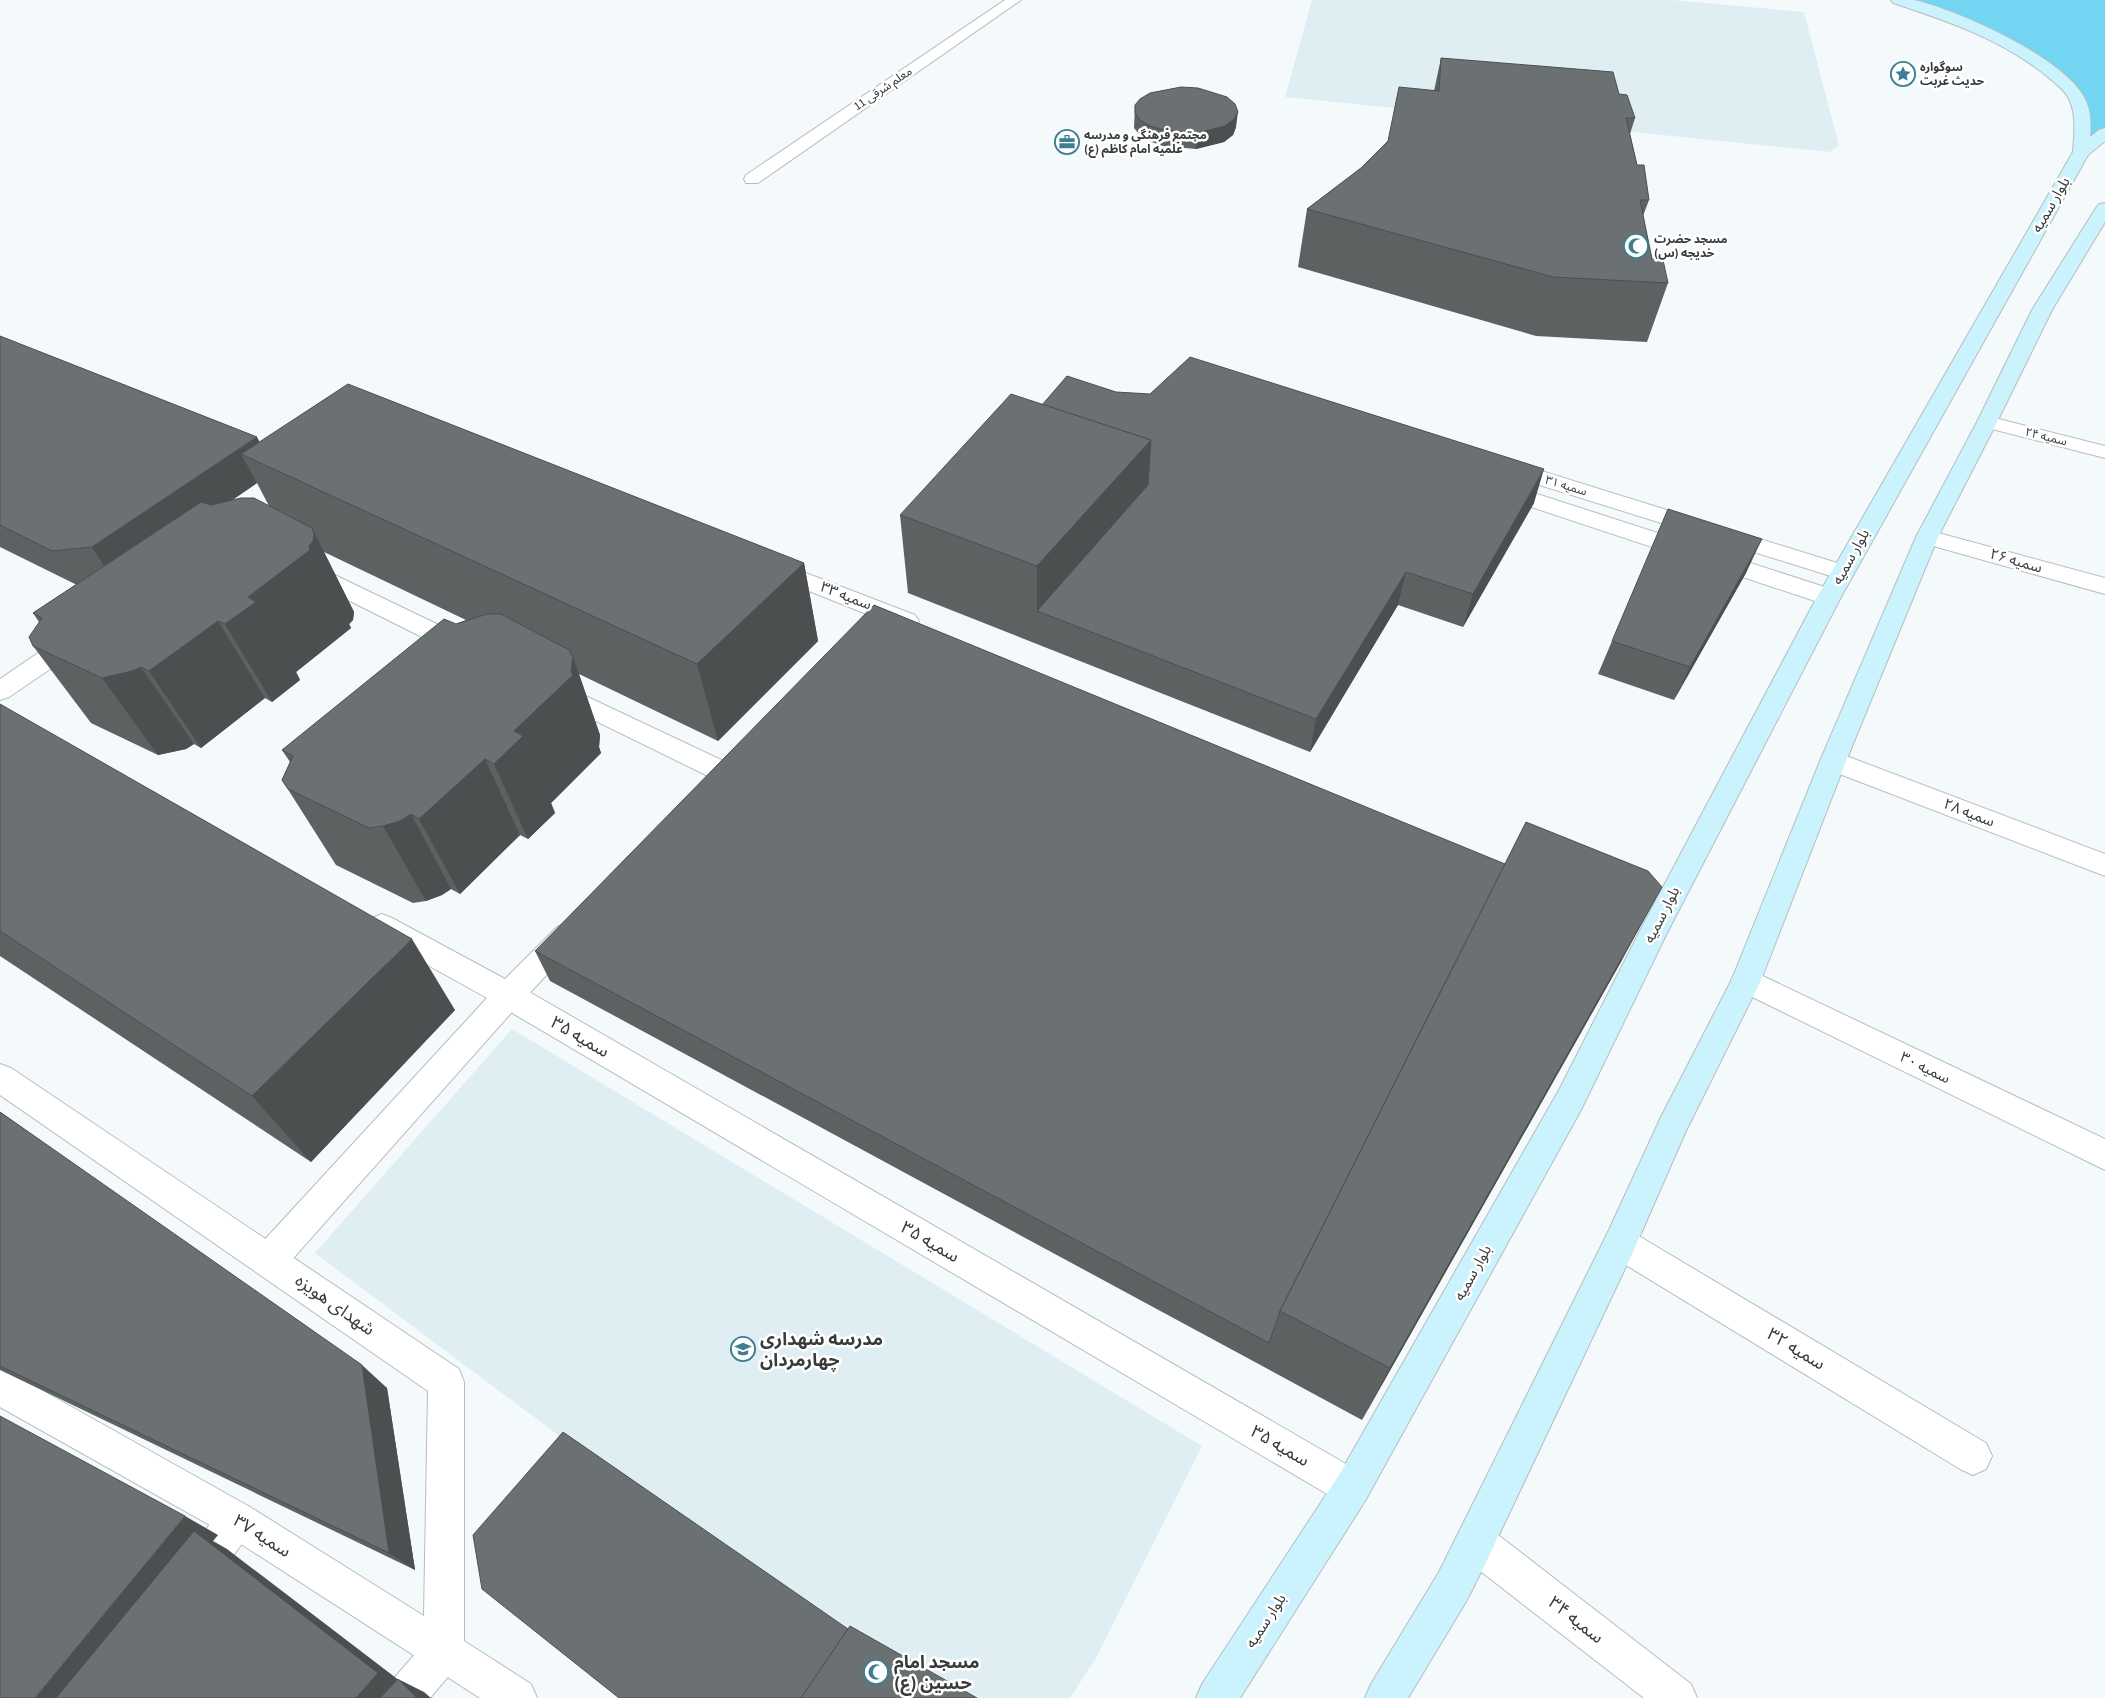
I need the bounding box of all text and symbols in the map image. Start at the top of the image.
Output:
place label: سوگواره حدیث غربت [1920,59,1984,90]
place icon: سوگواره حدیث غربت [1890,61,1916,87]
street label: معلم شرقی 11 [850,63,916,115]
place label: مجتمع فرهنگی و مدرسه علمیه امام کاظم (ع) [1084,127,1207,158]
office icon: مجتمع فرهنگی و مدرسه علمیه امام کاظم (ع) [1054,129,1080,155]
street label: بلوار سمیه [2027,173,2075,237]
place label: مسجد حضرت خدیجه (س) [1654,231,1728,262]
mosque icon: مسجد حضرت خدیجه (س) [1623,233,1649,259]
street label: سمیه ۲۴ [2023,424,2069,450]
street label: سمیه ۳۱ [1543,472,1589,500]
street label: بلوار سمیه [1827,525,1875,589]
street label: سمیه ۲۶ [1987,544,2045,579]
street label: سمیه ۳۳ [817,577,875,615]
street label: سمیه ۲۸ [1940,794,1998,832]
street label: بلوار سمیه [1639,883,1685,947]
street label: سمیه ۳۵ [546,1010,614,1064]
street label: سمیه ۳۰ [1896,1047,1954,1089]
street label: سمیه ۳۵ [896,1215,964,1269]
street label: بلوار سمیه [1449,1241,1497,1305]
street label: شهدای هویزه [290,1268,380,1342]
street label: سمیه ۳۲ [1762,1322,1830,1376]
place label: مدرسه شهداری چهارمردان [760,1327,883,1373]
school or university icon: مدرسه شهداری چهارمردان [730,1336,756,1362]
street label: سمیه ۳۵ [1246,1419,1314,1473]
street label: سمیه ۳۷ [228,1508,296,1564]
street label: بلوار سمیه [1241,1590,1291,1652]
street label: سمیه ۳۴ [1543,1590,1609,1650]
place label: مسجد امام حسین (ع) [894,1650,979,1696]
mosque icon: مسجد امام حسین (ع) [863,1659,889,1685]

